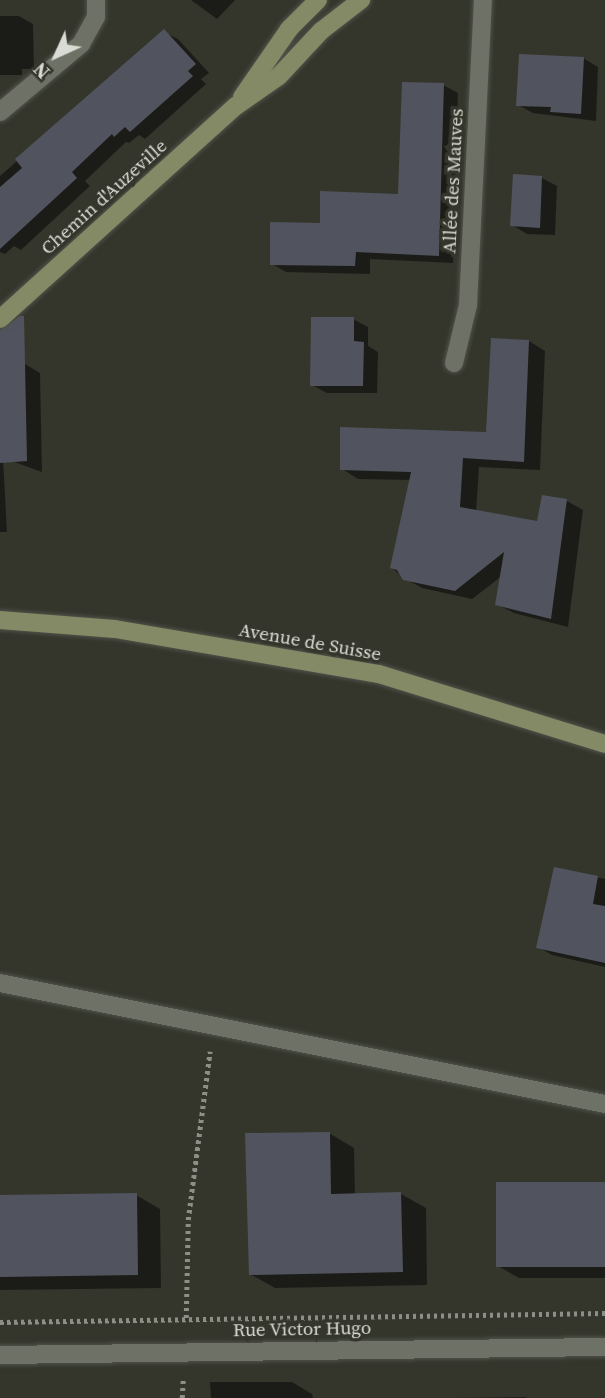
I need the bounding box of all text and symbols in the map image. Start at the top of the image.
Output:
north arrow [21,21,91,91]
text: N [27,57,55,85]
street label: Allée des Mauves [438,108,468,254]
street label: Chemin d'Auzeville [36,134,172,260]
street label: Avenue de Suisse [237,618,383,666]
street label: Rue Victor Hugo [232,1316,372,1342]

